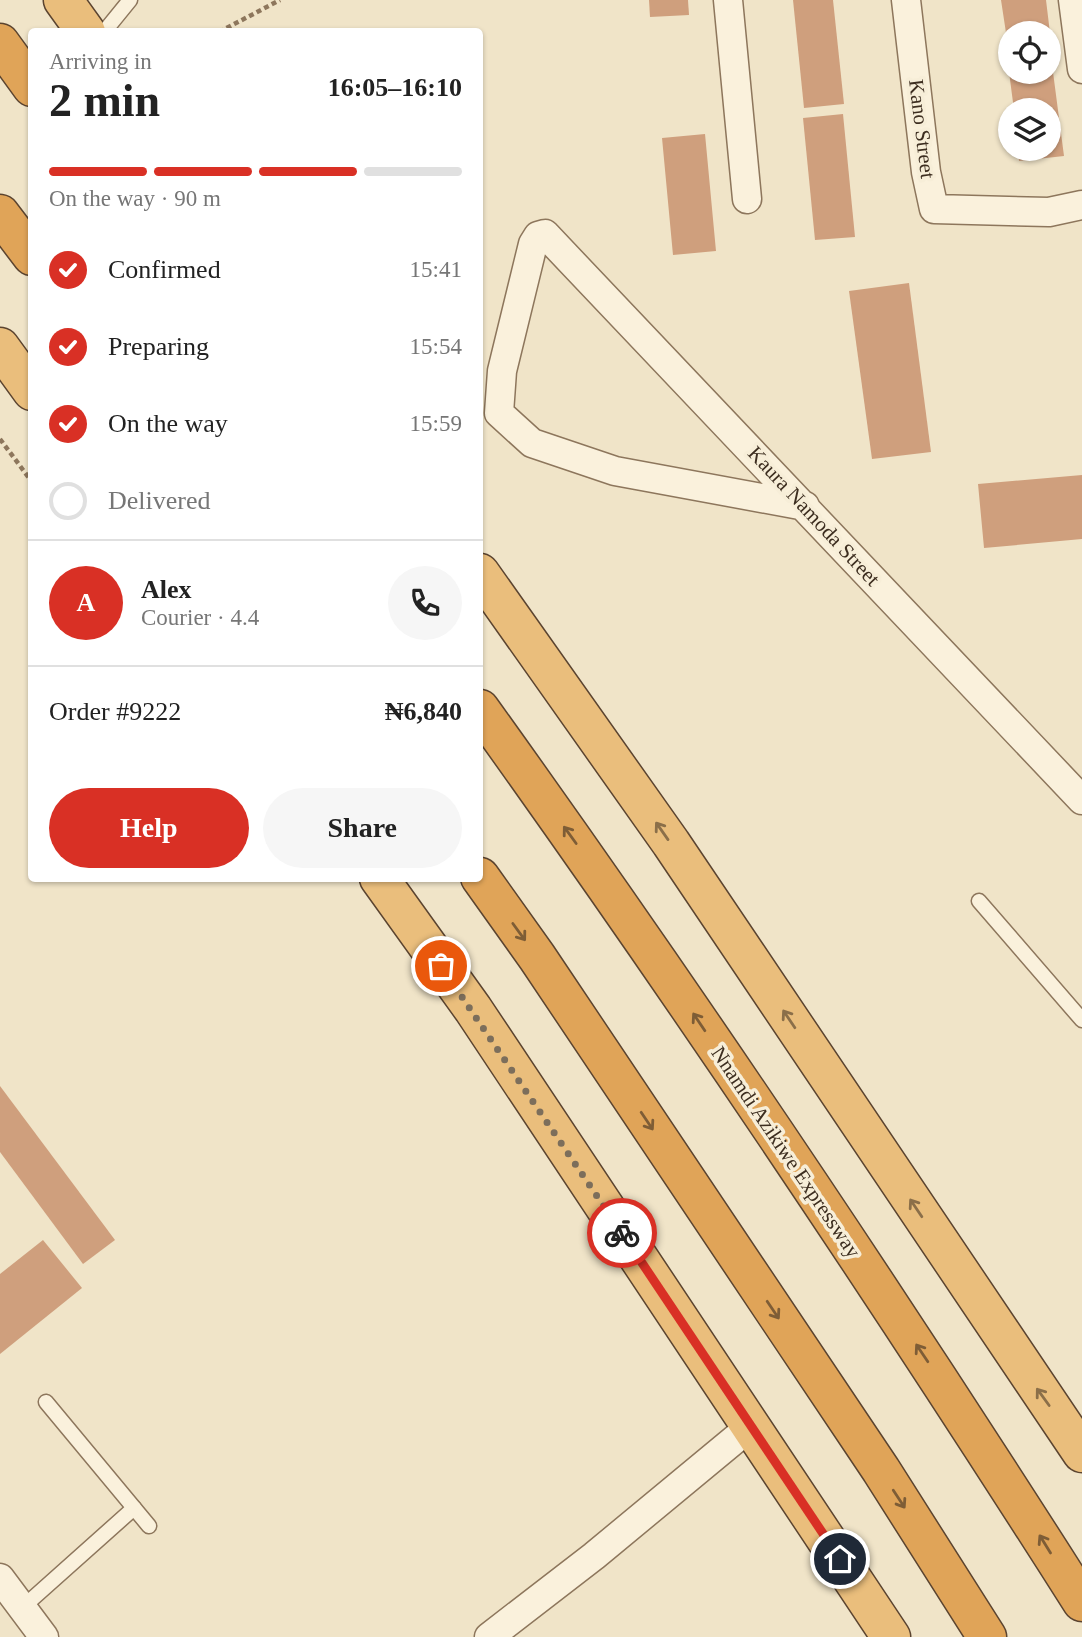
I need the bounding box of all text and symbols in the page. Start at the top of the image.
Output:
map controls [998,21,1061,161]
button: locate [998,21,1061,84]
text: Arriving in [49,49,152,74]
text: 16:05–16:10 [328,73,462,102]
text: 2 min [49,75,160,126]
street label: Kano Street [904,78,940,180]
button: layers [998,98,1061,161]
text: On the way · 90 m [49,186,221,211]
icon: check [49,251,87,289]
text: Confirmed [108,255,221,284]
text: 15:41 [410,257,462,282]
icon: check [49,328,87,366]
text: Preparing [108,332,209,361]
text: 15:54 [410,334,462,359]
icon: check [49,405,87,443]
text: On the way [108,409,228,438]
text: 15:59 [410,411,462,436]
street label: Kaura Namoda Street [743,441,885,591]
text: Delivered [108,486,211,515]
button: phone [388,566,462,640]
text: Alex [141,575,192,604]
text: A [77,588,95,617]
text: Courier · 4.4 [141,605,259,630]
text: Order #9222 [49,697,181,726]
text: ₦6,840 [385,697,462,726]
button: Help [49,788,249,868]
button: Share [263,788,462,868]
one-way arrow [655,822,669,841]
one-way arrow [563,826,577,845]
one-way arrow [511,923,526,942]
pin [411,936,471,996]
icon: bag [422,947,460,985]
one-way arrow [782,1010,796,1029]
one-way arrow [692,1013,706,1032]
street label: Nnamdi Azikiwe Expressway [706,1042,866,1263]
one-way arrow [639,1111,654,1130]
courier [587,1198,657,1268]
one-way arrow [909,1199,923,1218]
icon: bike [603,1214,641,1252]
one-way arrow [766,1300,780,1319]
one-way arrow [914,1344,929,1363]
one-way arrow [1036,1388,1051,1407]
one-way arrow [893,1489,907,1509]
pin [810,1529,870,1589]
one-way arrow [1038,1535,1053,1554]
icon: home [821,1540,859,1578]

